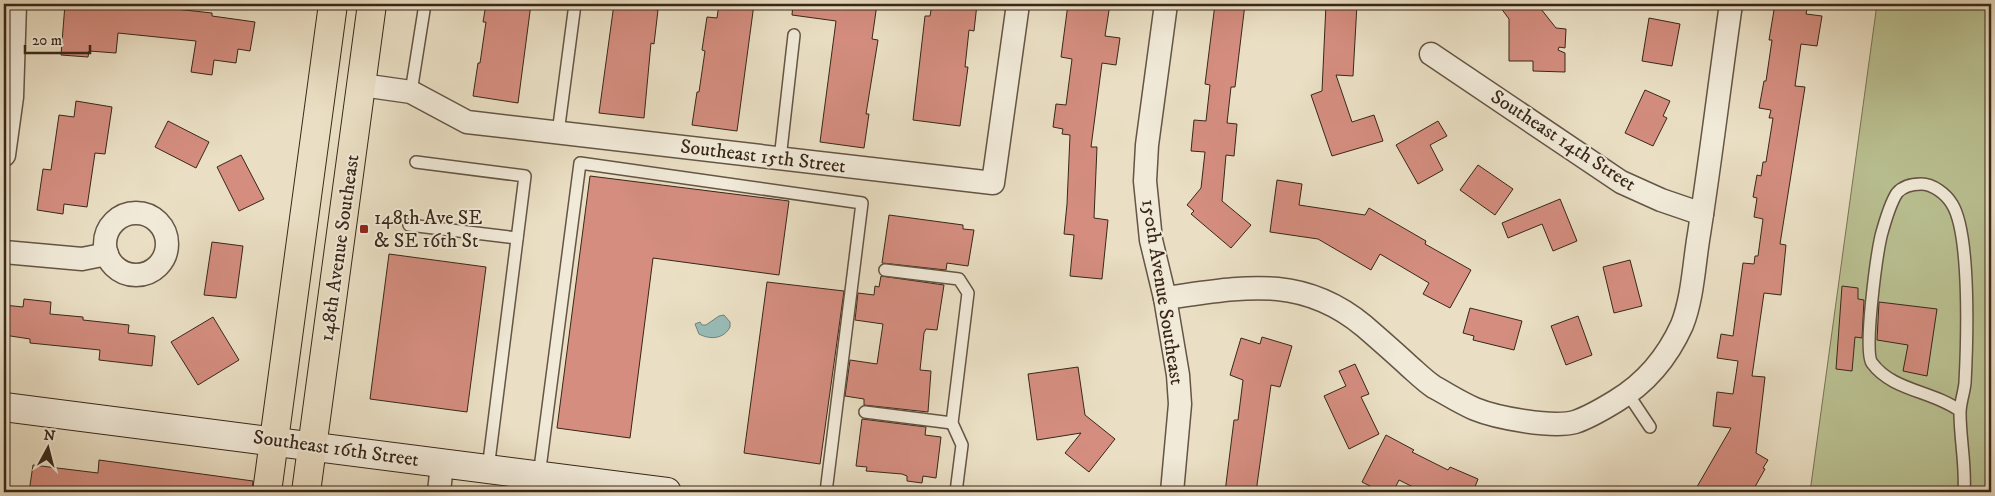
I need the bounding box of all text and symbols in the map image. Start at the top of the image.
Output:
scale bar [25,22,90,54]
text: 20 m [32,31,62,50]
street label: Southeast 14th Street [1486,85,1640,197]
street label: Southeast 15th Street [679,134,847,180]
street label: 148th Avenue Southeast [314,153,366,343]
street label: 150th Avenue Southeast [1135,197,1189,387]
place label: 148th Ave SE & SE 16th St [374,206,482,254]
marker: 148th Ave SE & SE 16th St [358,223,370,235]
north arrow [22,424,72,474]
street label: Southeast 16th Street [252,425,420,473]
text: N [43,426,57,446]

